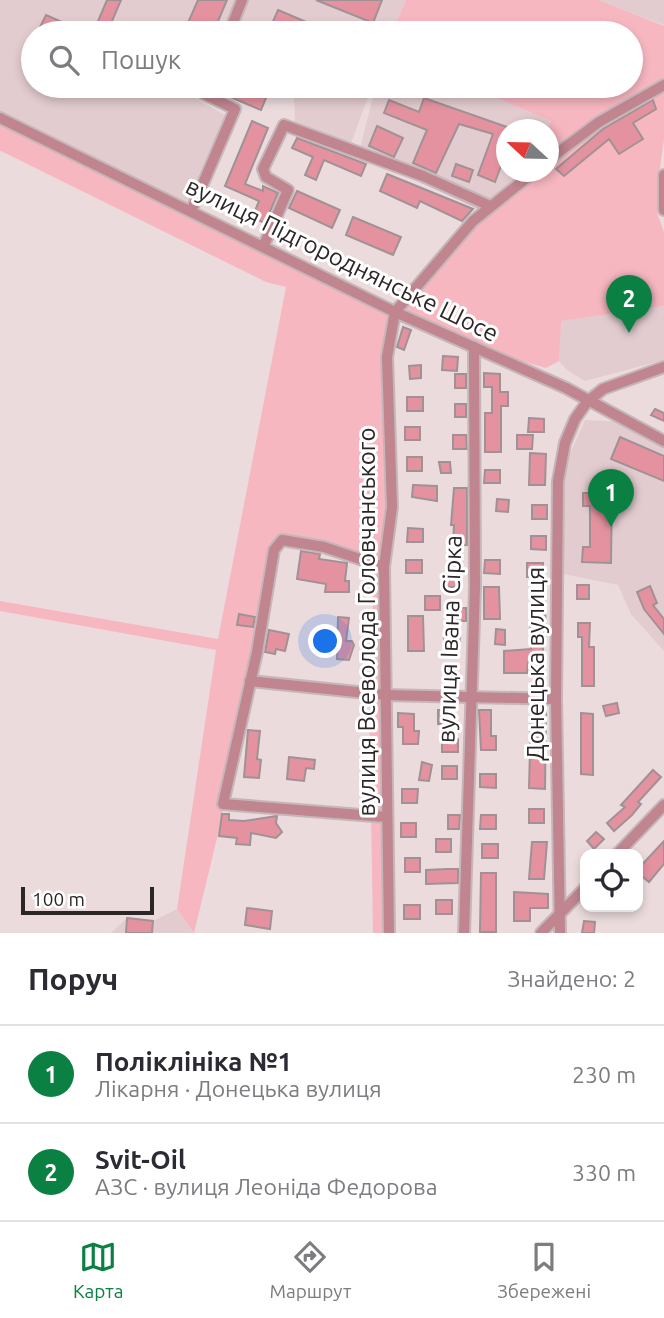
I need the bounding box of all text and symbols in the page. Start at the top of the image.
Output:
search box [21,21,643,98]
icon: search [45,41,83,79]
text: Пошук [101,45,181,74]
north arrow [496,119,559,182]
street label: вулиця Підгороднянське Шосе [182,172,503,347]
pin: 2 [606,275,652,333]
street label: вулиця Всеволода Головчанського [353,428,380,816]
pin: 1 [588,469,634,527]
street label: вулиця Івана Сірка [432,535,467,743]
street label: Донецька вулиця [522,567,549,761]
your location [308,624,342,658]
map controls [580,849,643,912]
button: locate [580,849,643,912]
scale bar [21,884,154,916]
text: 100 m [32,888,85,910]
text: Поруч [28,962,118,996]
text: Знайдено: 2 [507,966,636,991]
text: Поліклініка №1 [95,1047,292,1076]
text: 1 [45,1062,57,1087]
text: 230 m [572,1062,636,1087]
text: Лікарня · Донецька вулиця [95,1076,382,1101]
text: Svit-Oil [95,1145,186,1174]
text: 2 [45,1160,57,1185]
text: 330 m [572,1160,636,1185]
text: АЗС · вулиця Леоніда Федорова [95,1174,437,1199]
tab: Карта [73,1238,124,1302]
tab: Маршрут [269,1238,351,1302]
tab: Збережені [497,1238,591,1302]

